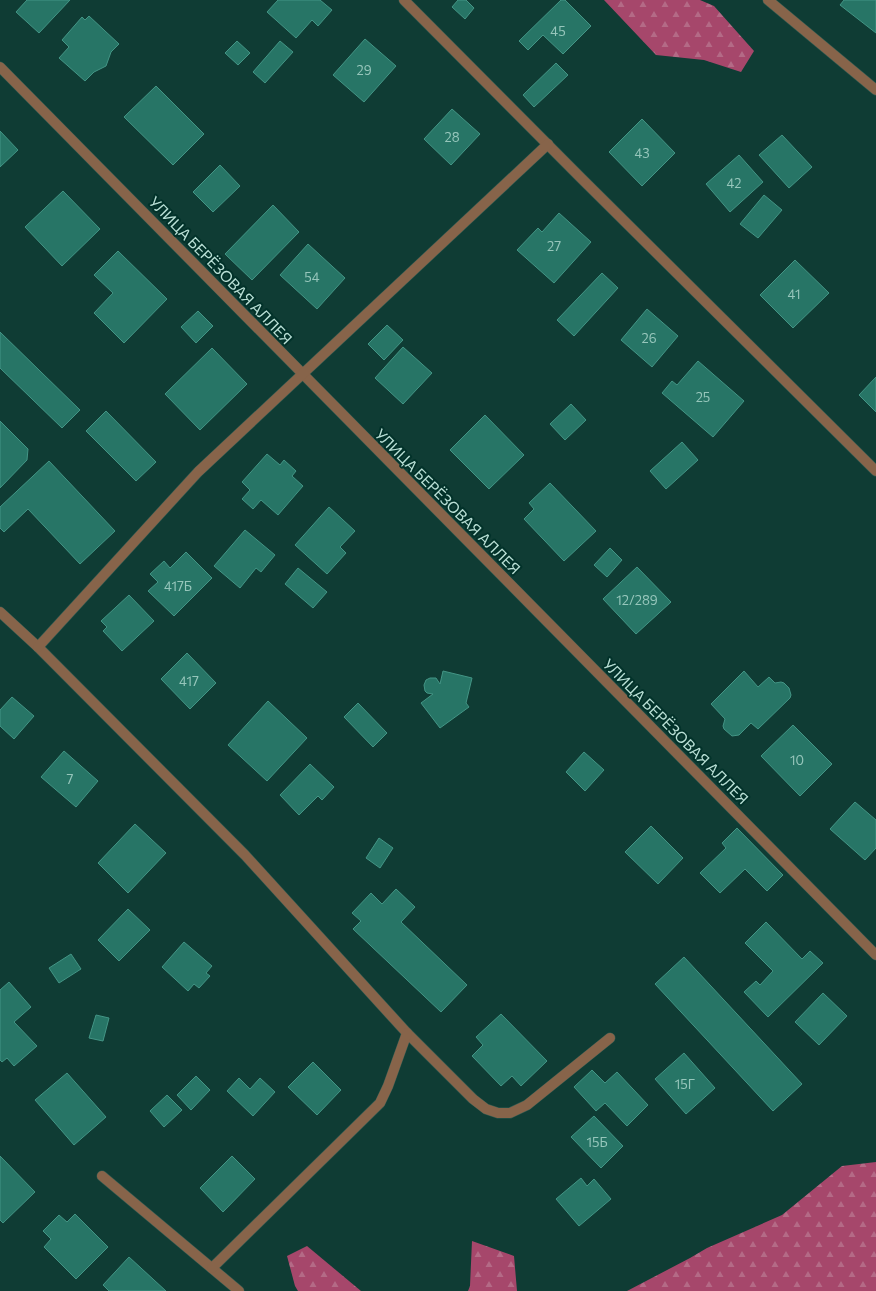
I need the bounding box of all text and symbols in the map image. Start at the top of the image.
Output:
house number: 45 [550,23,566,39]
house number: 29 [356,62,372,78]
house number: 28 [444,129,460,145]
house number: 43 [634,145,650,161]
house number: 42 [727,175,741,191]
street label: УЛИЦА БЕРЁЗОВАЯ АЛЛЕЯ [146,192,296,348]
house number: 27 [547,238,561,254]
house number: 54 [304,269,320,285]
house number: 41 [788,286,800,302]
house number: 26 [641,330,657,346]
house number: 25 [696,389,710,405]
street label: УЛИЦА БЕРЁЗОВАЯ АЛЛЕЯ [372,425,524,577]
house number: 417Б [164,578,192,594]
house number: 12/289 [616,592,658,608]
street label: УЛИЦА БЕРЁЗОВАЯ АЛЛЕЯ [600,655,752,807]
house number: 417 [179,673,199,689]
house number: 10 [790,752,804,768]
house number: 7 [67,771,74,787]
house number: 15Г [675,1076,695,1092]
house number: 15Б [586,1134,608,1150]

